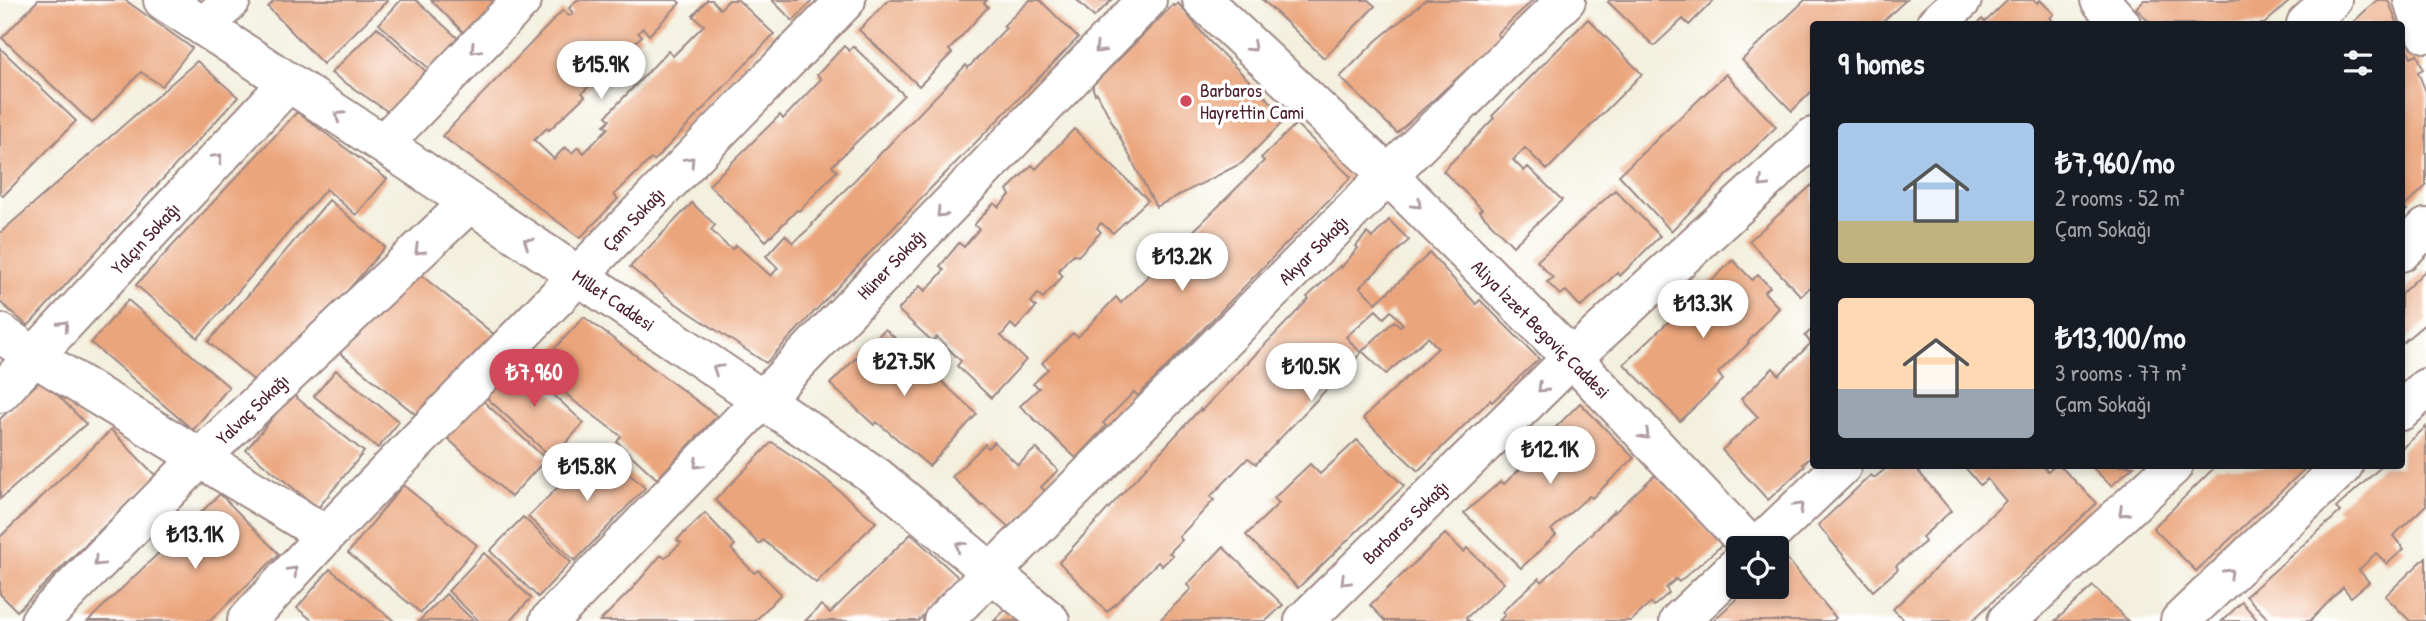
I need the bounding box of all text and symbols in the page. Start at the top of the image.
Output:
one-way arrow [1244,38,1257,51]
one-way arrow [470,41,483,54]
one-way arrow [1095,41,1108,54]
pin: ₺15.9K [544,42,658,101]
text: 9 homes [1838,43,1925,83]
icon: filters [2339,44,2377,82]
text: ₺15.9K [573,48,629,79]
place label: Barbaros Hayrettin Cami [1200,77,1305,125]
marker: Barbaros Hayrettin Cami [1178,93,1194,109]
one-way arrow [334,111,347,124]
text: ₺7,960/mo [2055,142,2175,182]
icon: home [1894,151,1978,235]
one-way arrow [210,153,223,166]
one-way arrow [681,156,694,169]
one-way arrow [1758,175,1771,187]
street label: Çam Sokağı [596,181,670,257]
text: 2 rooms · 52 m² [2055,182,2185,213]
one-way arrow [1408,195,1421,208]
street label: Yalçın Sokağı [105,196,185,280]
one-way arrow [936,204,949,217]
street label: Akyar Sokağı [1272,209,1354,291]
text: Çam Sokağı [2055,213,2151,244]
street label: Hüner Sokağı [851,223,931,305]
pin: ₺13.2K [1125,233,1239,293]
one-way arrow [523,238,536,250]
text: ₺13.2K [1152,240,1212,271]
one-way arrow [414,241,427,254]
street label: Aliya İzzet Begoviç Caddesi [1466,254,1616,404]
street label: Millet Caddesi [568,263,660,337]
pin: ₺13.3K [1646,280,1760,340]
text: ₺13.3K [1673,287,1733,318]
text: ₺13,100/mo [2055,317,2186,357]
one-way arrow [56,320,68,333]
icon: home [1894,326,1978,410]
pin: ₺27.5K [847,338,961,398]
pin: ₺10.5K [1254,344,1368,403]
text: ₺27.5K [873,345,935,376]
pin: ₺7,960 [477,350,591,409]
text: ₺10.5K [1282,350,1340,381]
text: ₺7,960 [505,356,563,387]
text: 3 rooms · 77 m² [2055,357,2187,388]
one-way arrow [712,364,725,377]
street label: Yalvaç Sokağı [210,368,294,450]
one-way arrow [1537,379,1550,392]
text: Çam Sokağı [2055,388,2151,419]
pin: ₺12.1K [1493,426,1607,486]
one-way arrow [1637,427,1650,440]
text: ₺12.1K [1521,433,1579,464]
pin: ₺15.8K [530,444,644,503]
text: ₺15.8K [558,450,616,481]
one-way arrow [694,456,706,469]
street label: Barbaros Sokağı [1356,474,1454,570]
one-way arrow [1791,502,1804,515]
one-way arrow [2118,504,2131,517]
pin: ₺13.1K [138,512,252,571]
text: ₺13.1K [166,518,224,549]
map controls [1726,536,1789,599]
button: locate [1726,536,1789,599]
one-way arrow [955,542,968,554]
one-way arrow [93,553,106,566]
one-way arrow [285,566,298,579]
one-way arrow [2220,569,2233,582]
one-way arrow [1340,573,1353,586]

